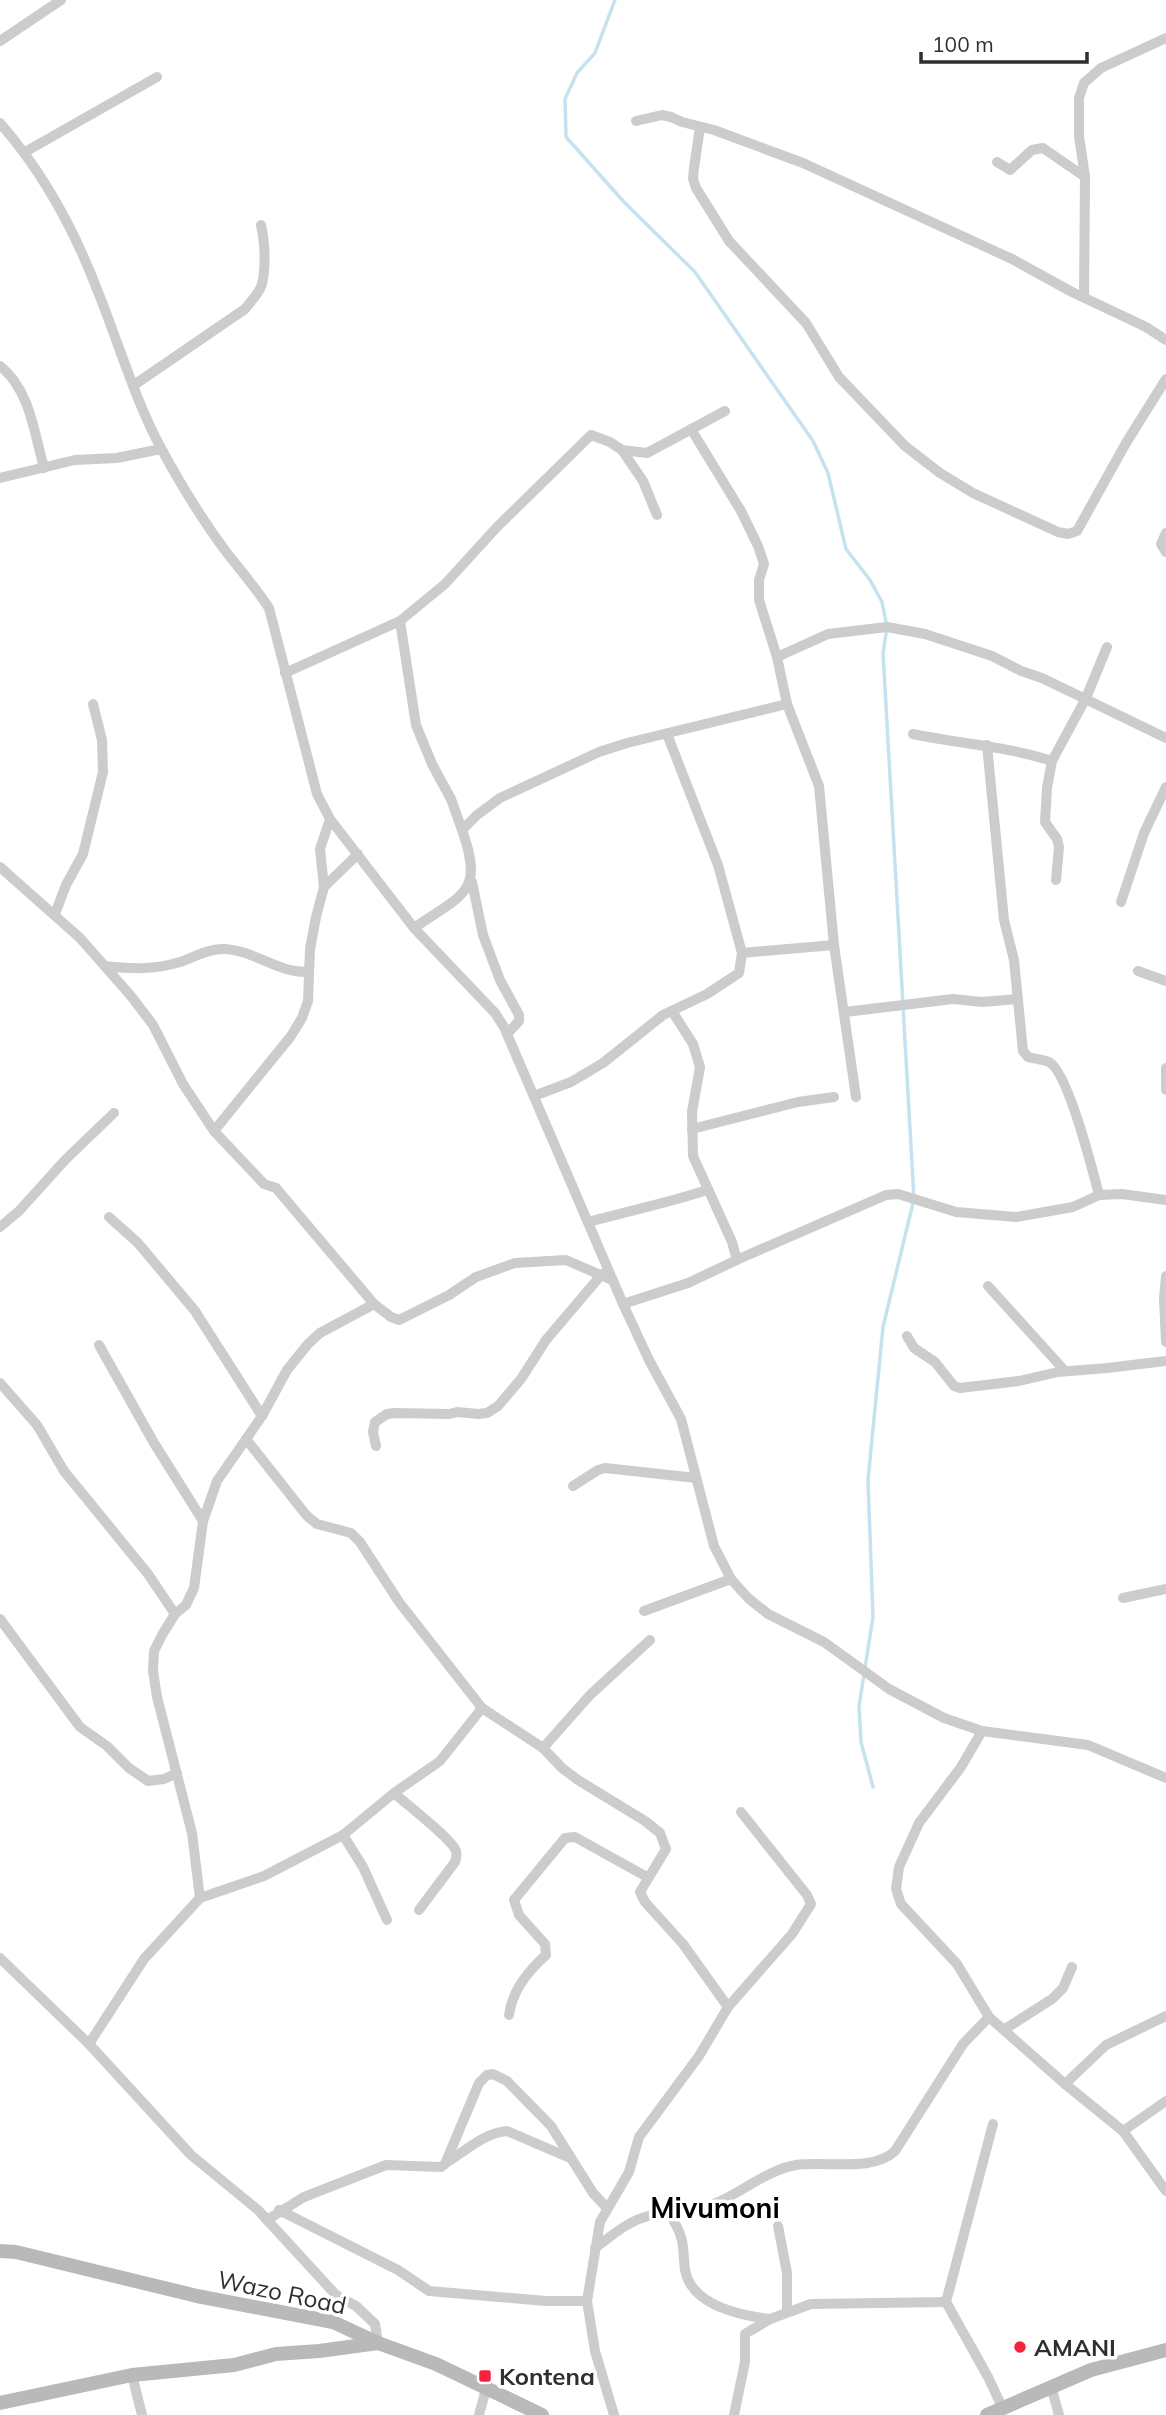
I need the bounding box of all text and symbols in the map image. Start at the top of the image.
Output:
scale bar [921,21,1087,65]
text: 100 m [932,31,994,57]
district label: Mivumoni [650,2190,780,2225]
street label: Wazo Road [215,2264,349,2320]
place label: AMANI [1034,2332,1116,2362]
marker: AMANI [1012,2339,1028,2355]
place label: Kontena [499,2361,595,2391]
marker: Kontena [477,2368,493,2384]

